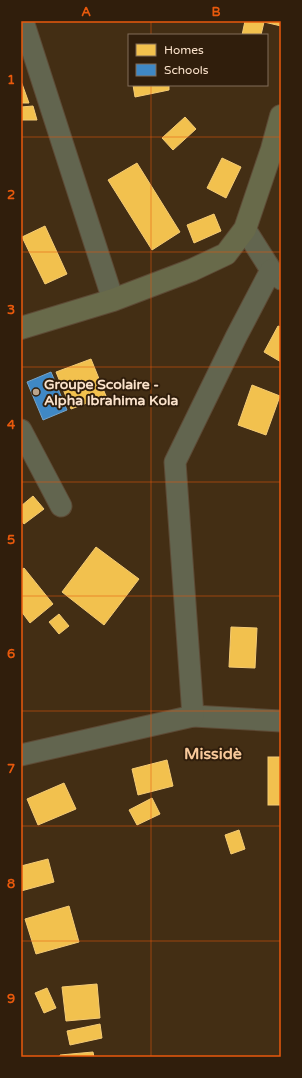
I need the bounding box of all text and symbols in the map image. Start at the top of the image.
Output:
text: A [81,4,91,20]
text: B [211,4,221,20]
legend [128,34,268,86]
text: Homes [164,43,204,57]
text: Schools [164,63,209,77]
text: 1 [7,72,15,88]
text: 2 [7,187,15,203]
text: 3 [7,302,15,318]
place label: Groupe Scolaire - Alpha Ibrahima Kola [44,376,178,409]
marker: Groupe Scolaire - Alpha Ibrahima Kola [31,387,41,397]
text: 4 [7,417,16,433]
text: 5 [7,532,15,548]
text: 6 [7,646,15,662]
district label: Missidè [184,744,242,764]
text: 7 [7,761,15,777]
text: 8 [7,876,15,892]
text: 9 [7,991,15,1007]

